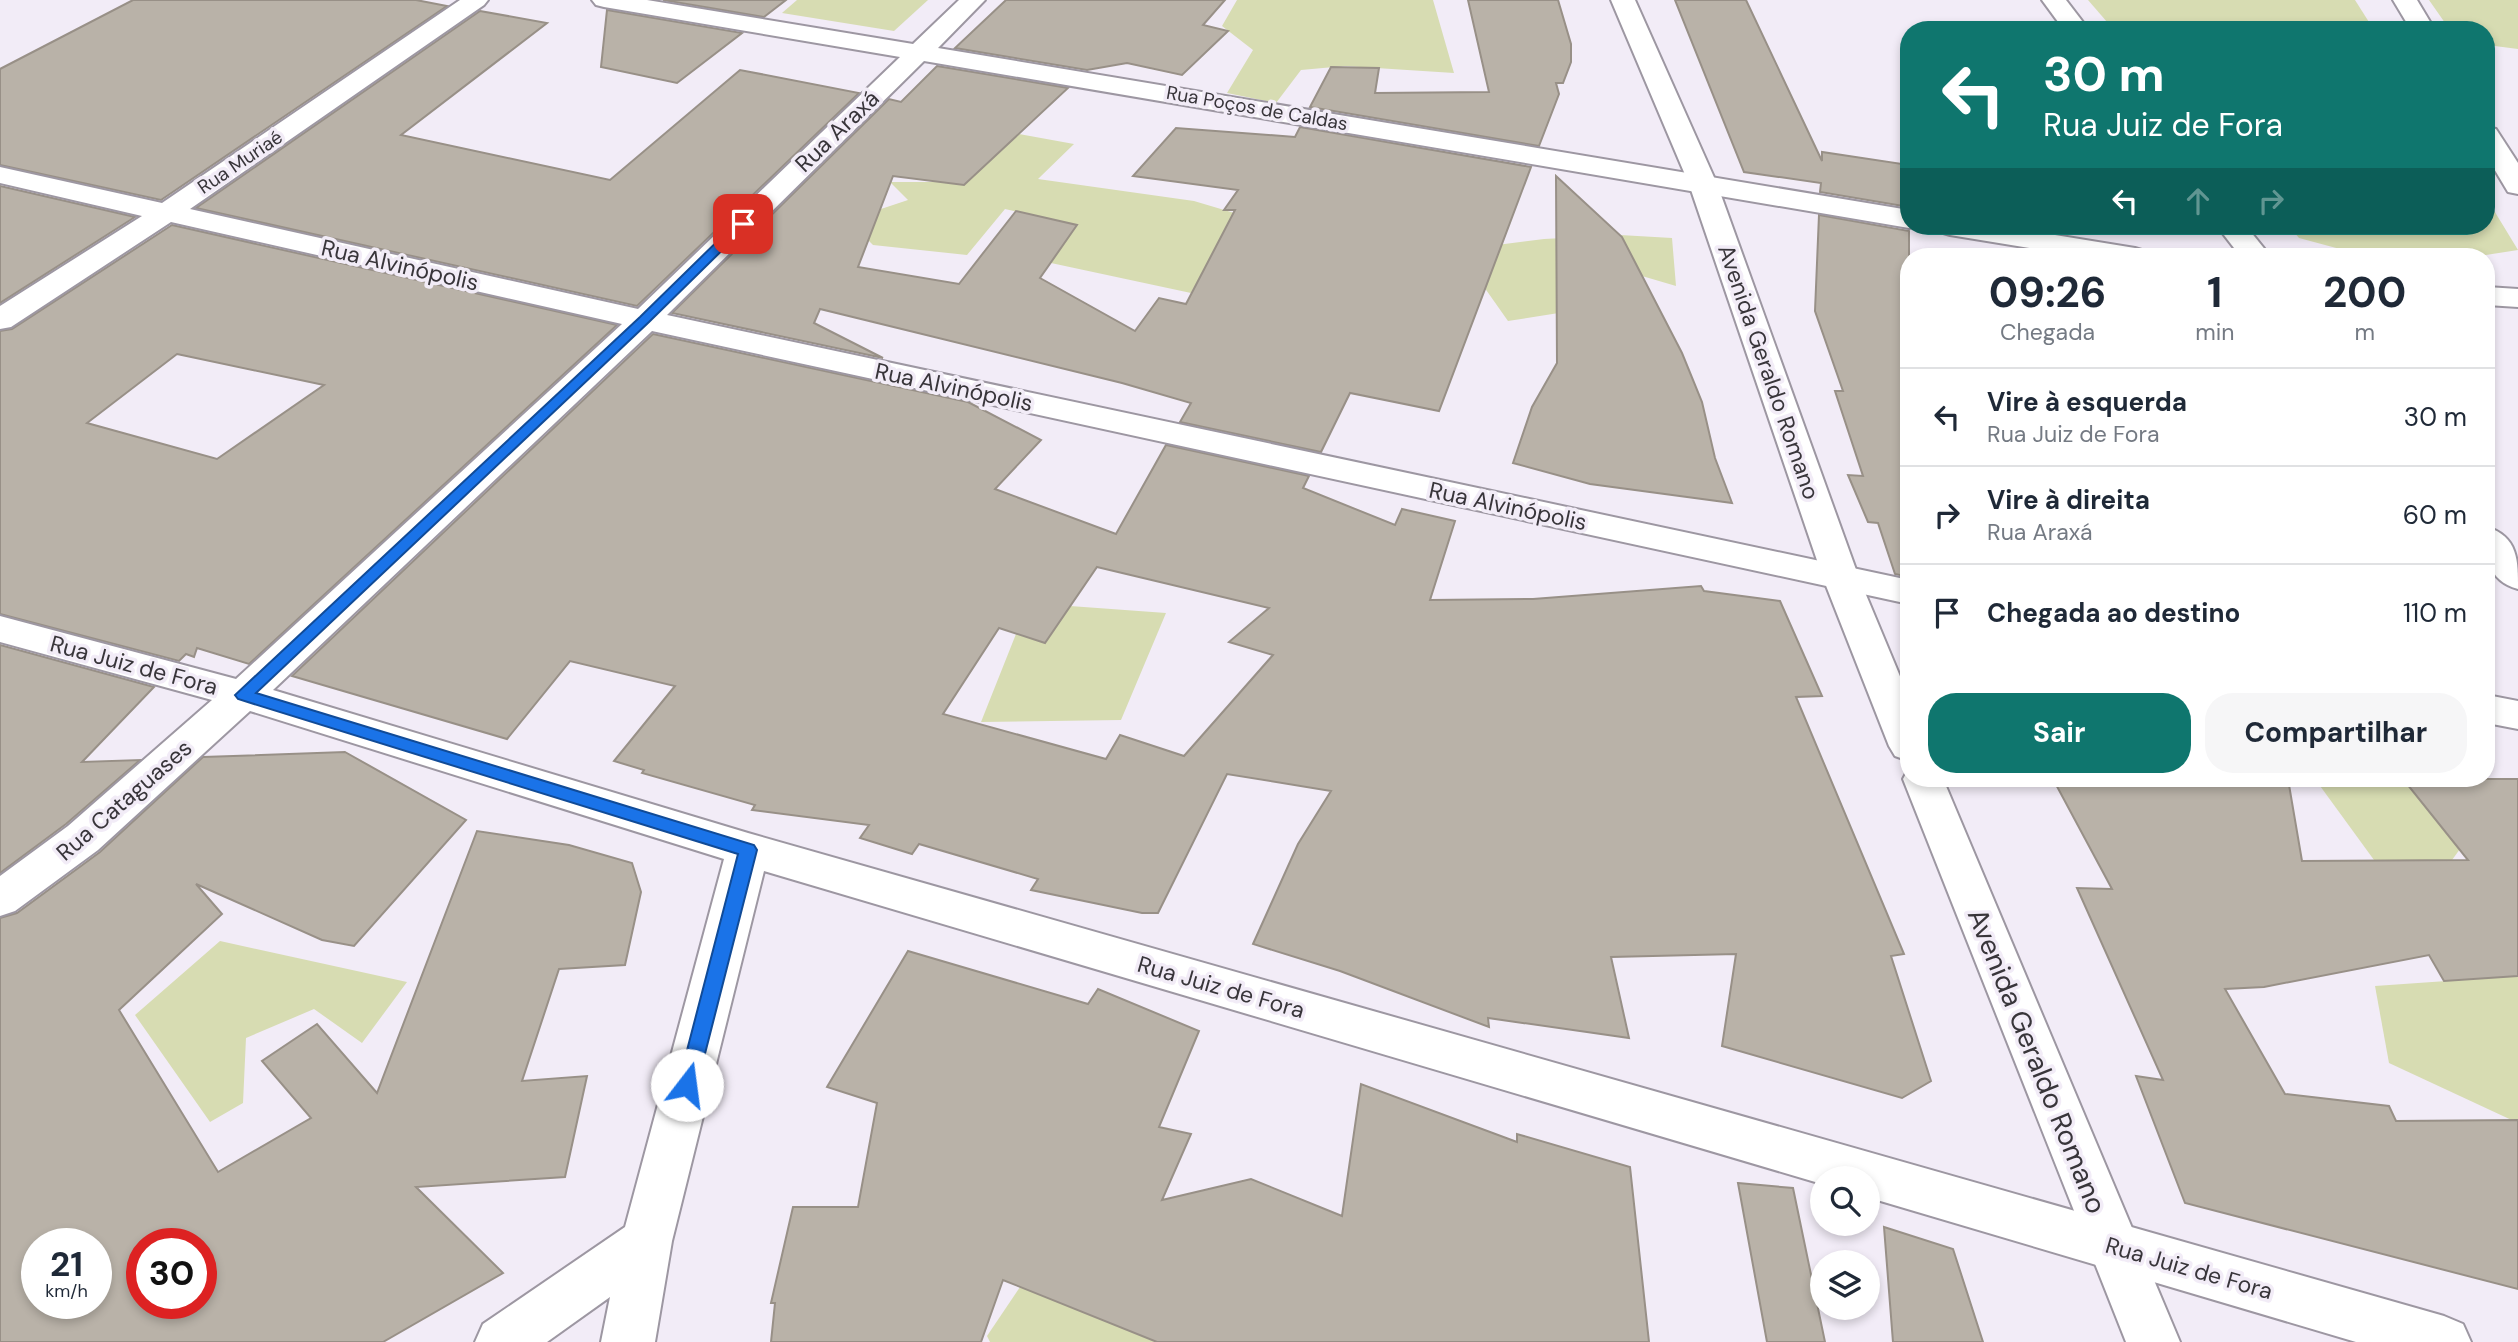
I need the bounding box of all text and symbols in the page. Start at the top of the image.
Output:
text: 30 m [2043,42,2165,106]
icon: left [1928,49,2019,140]
street label: Rua Poços de Caldas [1164,80,1350,136]
street label: Rua Araxá [789,84,885,178]
text: Rua Juiz de Fora [2043,104,2283,146]
street label: Rua Muriaé [193,124,287,200]
icon: left [2106,182,2144,220]
icon: ahead [2179,182,2217,220]
icon: right [2252,182,2290,220]
pin [713,194,773,254]
icon: arrive [724,205,762,243]
street label: Rua Alvinópolis [318,232,482,298]
street label: Avenida Geraldo Romano [1711,241,1827,503]
text: 09:26 [1989,265,2106,320]
text: 1 [2207,265,2222,320]
text: 200 [2323,265,2406,320]
text: Chegada [2000,317,2095,347]
text: min [2195,317,2234,347]
text: m [2354,317,2375,347]
street label: Rua Alvinópolis [872,356,1036,418]
text: Vire à esquerda [1987,385,2187,419]
icon: left [1928,398,1966,436]
text: 30 m [2404,400,2467,434]
text: Rua Juiz de Fora [1987,419,2159,449]
street label: Rua Alvinópolis [1426,475,1590,537]
text: Vire à direita [1987,483,2150,517]
icon: right [1928,496,1966,534]
text: 60 m [2403,498,2467,532]
text: Rua Araxá [1987,517,2093,547]
icon: arrive [1928,594,1966,632]
text: Chegada ao destino [1987,596,2240,630]
text: 110 m [2403,596,2467,630]
street label: Rua Juiz de Fora [47,628,221,702]
button: Sair [1928,693,2191,773]
button: Compartilhar [2205,693,2467,773]
street label: Rua Cataguases [50,733,198,867]
street label: Avenida Geraldo Romano [1959,903,2115,1219]
street label: Rua Juiz de Fora [1134,949,1308,1025]
position arrow [650,1048,724,1122]
map controls [1810,1166,1880,1320]
button: search [1810,1166,1880,1236]
speed limit sign: 30 [126,1228,217,1319]
street label: Rua Juiz de Fora [2102,1230,2276,1306]
text: 21 [50,1241,83,1287]
button: layers [1810,1250,1880,1320]
text: km/h [45,1279,88,1303]

